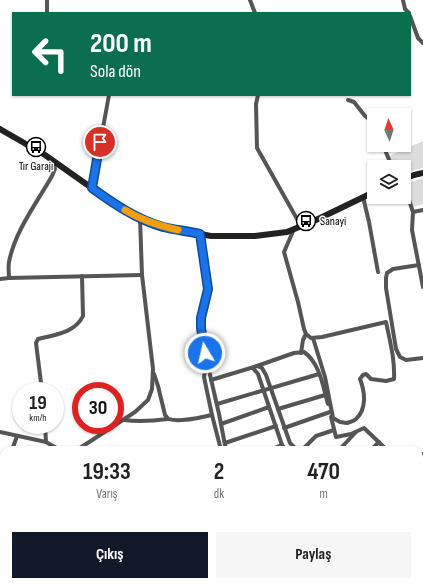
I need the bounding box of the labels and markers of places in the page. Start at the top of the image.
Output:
pin [83,125,117,159]
bus stop icon: Tır Garajı [25,136,47,158]
place label: Tır Garajı [19,159,53,174]
bus stop icon: Sanayi [295,210,317,232]
place label: Sanayi [320,214,346,229]

